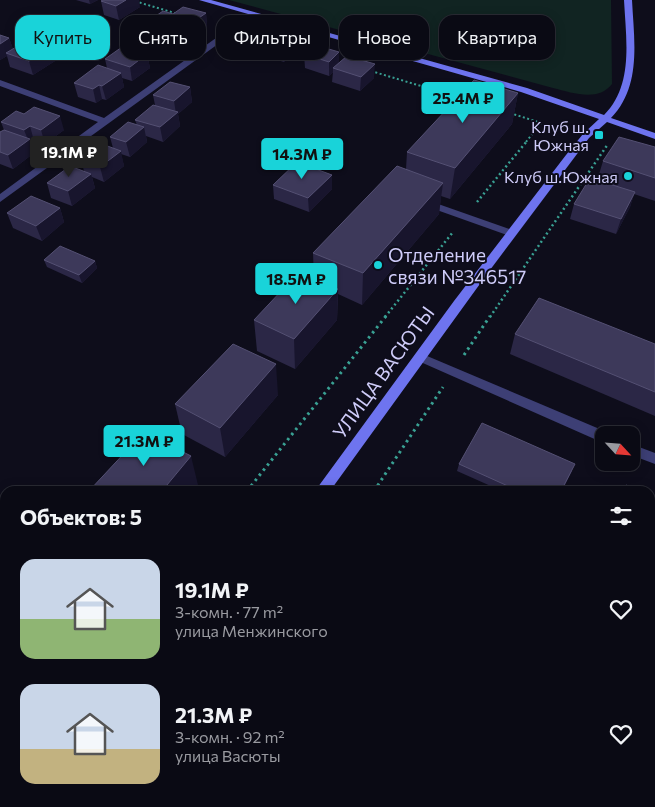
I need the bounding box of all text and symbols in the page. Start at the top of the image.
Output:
chip: Купить [15,15,110,60]
chip: Снять [120,15,206,60]
chip: Фильтры [216,15,329,60]
chip: Новое [339,15,429,60]
chip: Квартира [439,15,555,60]
pin: 25.4M ₽ [417,82,509,124]
text: 25.4M ₽ [432,88,494,107]
place label: Клуб ш. Южная [531,117,589,154]
marker: Клуб ш. Южная [593,129,605,141]
pin: 19.1M ₽ [23,136,115,178]
pin: 14.3M ₽ [256,138,348,180]
text: 19.1M ₽ [41,142,97,161]
text: 14.3M ₽ [272,144,332,163]
place label: Клуб ш.Южная [504,167,618,186]
marker: Клуб ш.Южная [622,170,634,182]
place label: Отделение связи №346517 [388,243,526,288]
marker: Отделение связи №346517 [372,259,384,271]
pin: 18.5M ₽ [250,262,342,305]
text: 18.5M ₽ [266,269,326,288]
street label: УЛИЦА ВАСЮТЫ [327,301,439,443]
pin: 21.3M ₽ [98,424,190,467]
north arrow [595,426,640,471]
map controls [595,426,640,471]
text: 21.3M ₽ [115,431,173,450]
icon: filters [607,502,635,530]
text: Объектов: 5 [20,504,142,529]
text: 19.1M ₽ [175,577,249,602]
icon: home [60,579,120,639]
icon: heart [607,595,635,623]
text: 3-комн. · 77 m² [175,602,283,621]
text: улица Менжинского [175,621,328,640]
text: 21.3M ₽ [175,702,252,727]
icon: home [60,704,120,764]
icon: heart [607,720,635,748]
text: 3-комн. · 92 m² [175,727,285,746]
text: улица Васюты [175,746,281,765]

